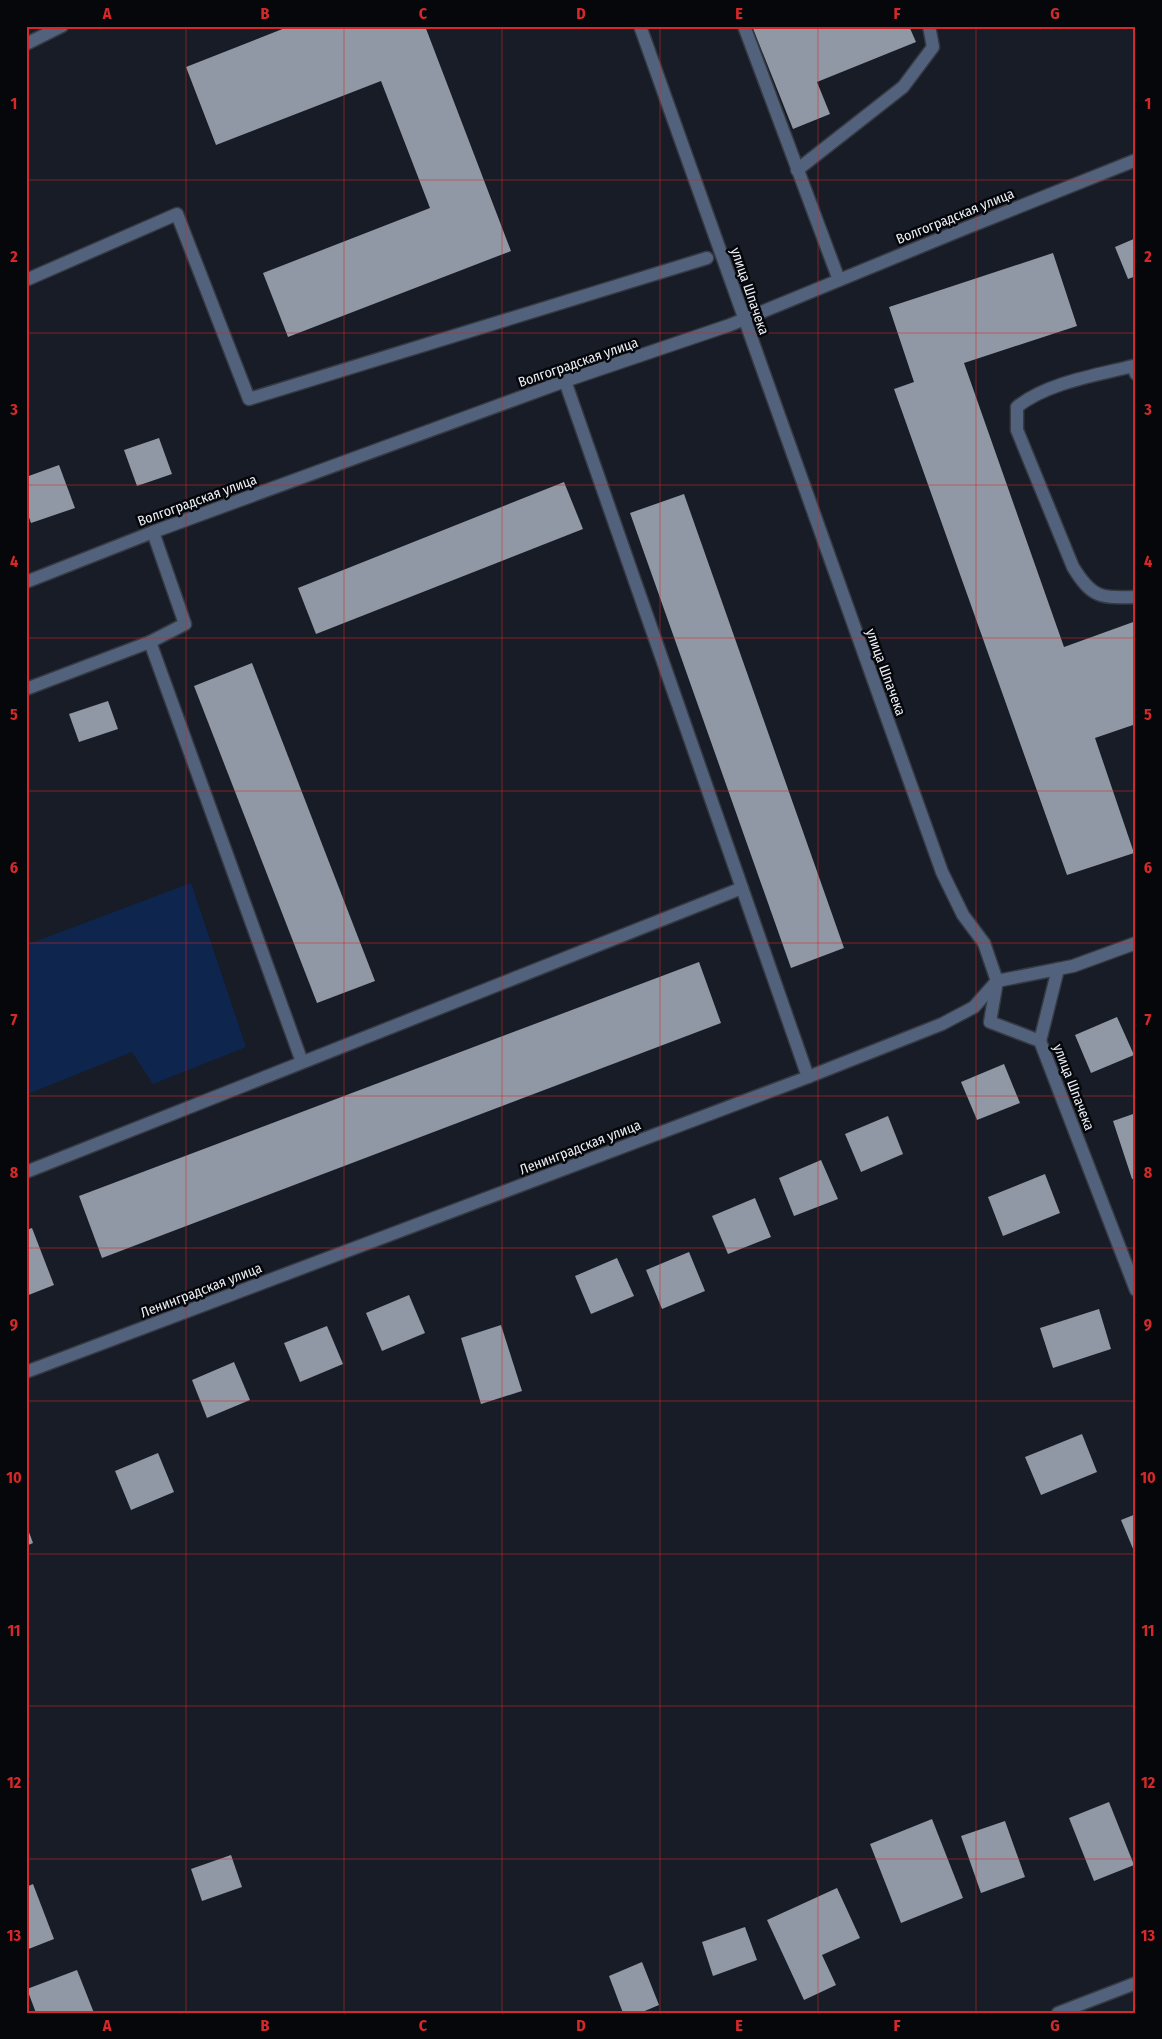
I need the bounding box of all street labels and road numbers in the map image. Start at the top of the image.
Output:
street label: Волгоградская улица [894,185,1017,248]
street label: улица Шпачека [727,245,772,337]
street label: Волгоградская улица [516,334,640,391]
street label: Волгоградская улица [135,471,259,530]
street label: улица Шпачека [862,626,909,718]
street label: улица Шпачека [1049,1042,1098,1133]
street label: Ленинградская улица [517,1116,643,1178]
street label: Ленинградская улица [138,1259,264,1321]

